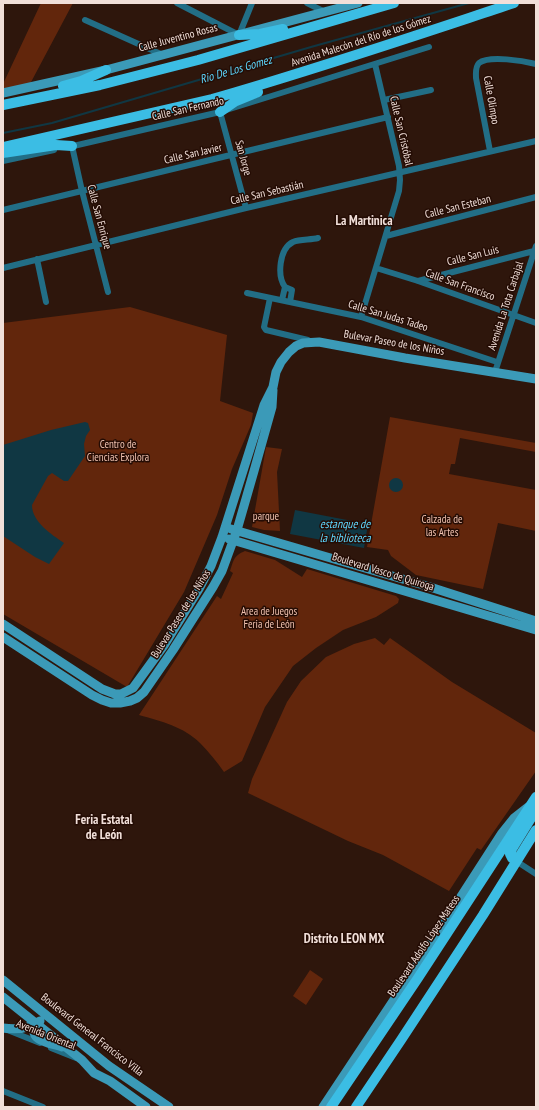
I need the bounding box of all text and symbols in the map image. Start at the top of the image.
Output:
street label: Avenida Malecón del Río de los Gómez [289,12,433,70]
street label: Calle Juventino Rosas [137,21,219,55]
water label: Rio De Los Gomez [198,53,274,87]
street label: Calle Olimpo [480,75,502,125]
street label: Calle San Fernando [151,94,225,124]
street label: Calle San Cristóbal [387,95,415,167]
street label: San Jorge [232,139,254,177]
street label: Calle San Javier [163,141,223,167]
street label: Calle San Sebastián [229,178,305,208]
street label: Calle San Enrique [84,183,114,251]
street label: Calle San Esteban [424,192,492,222]
district label: La Martinica [335,213,393,229]
street label: Calle San Luis [446,243,500,269]
street label: Avenida La Tota Carbajal [485,260,527,352]
street label: Calle San Francisco [424,266,496,304]
street label: Calle San Judas Tadeo [347,298,429,334]
street label: Bulevar Paseo de los Niños [343,328,445,358]
park label: Centro de Ciencias Explora [87,438,149,464]
park label: parque [253,510,279,524]
park label: Calzada de las Artes [421,513,463,539]
water label: estanque de la biblioteca [320,518,370,546]
street label: Boulevard Vasco de Quiroga [331,550,435,594]
street label: Bulevar Paseo de los Niños [148,567,214,661]
park label: Area de Juegos Feria de León [241,605,297,631]
district label: Feria Estatal de León [75,812,133,843]
street label: Boulevard Adolfo López Mateos [385,893,463,999]
district label: Distrito LEON MX [304,931,384,947]
street label: Boulevard General Francisco Villa [38,991,146,1079]
street label: Avenida Oriental [14,1017,78,1053]

